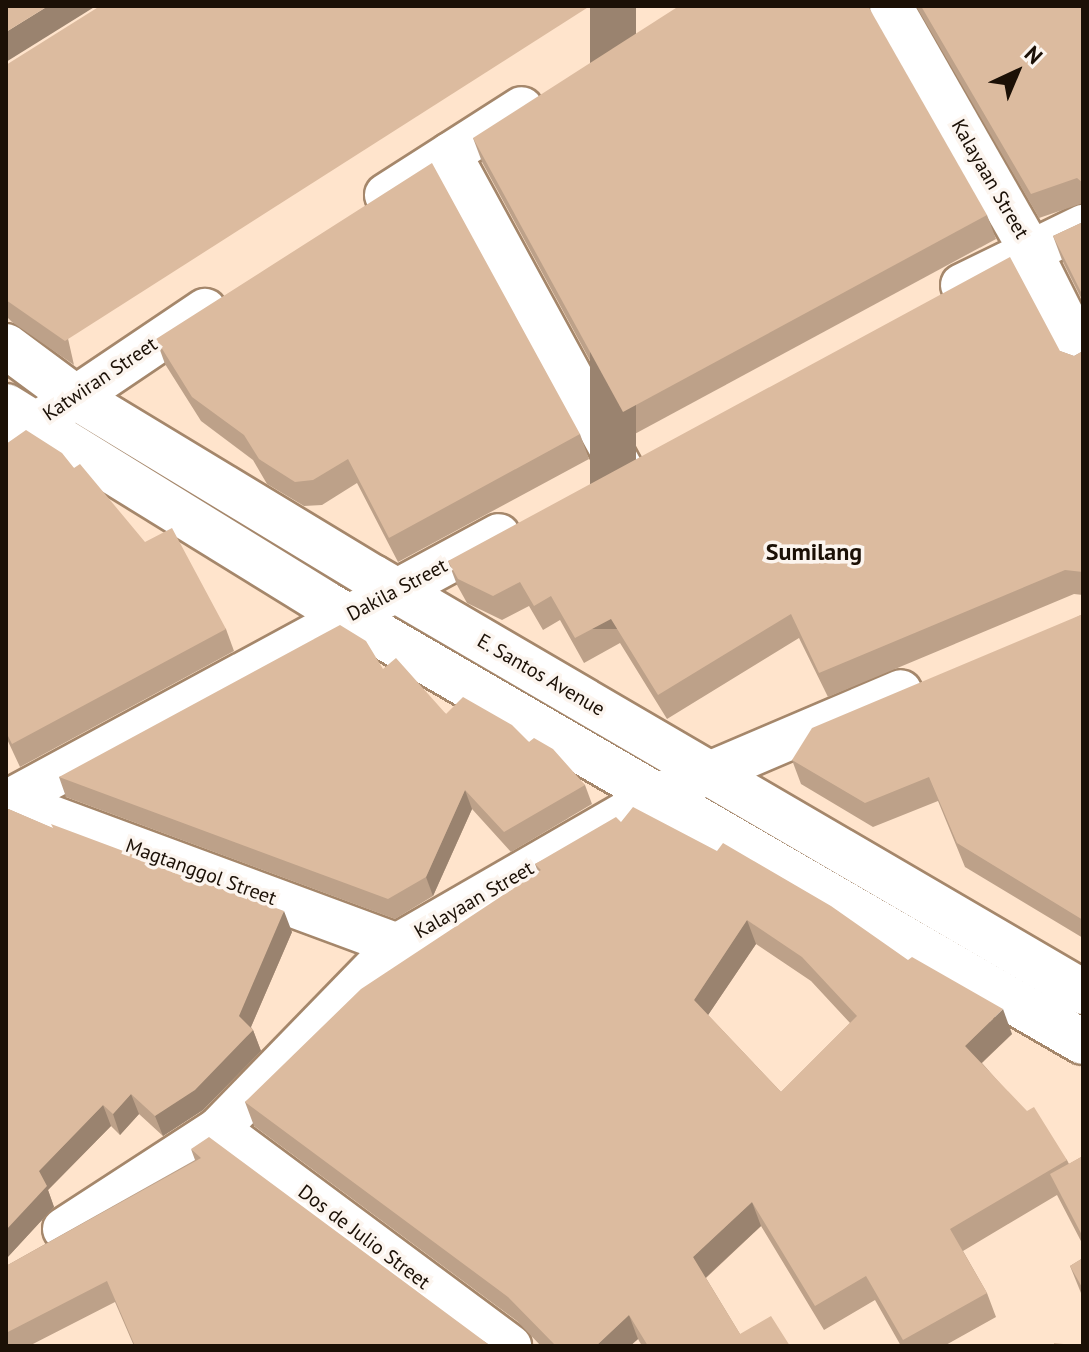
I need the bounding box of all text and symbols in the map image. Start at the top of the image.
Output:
north arrow [977,32,1057,112]
text: N [1019,40,1049,70]
street label: Kalayaan Street [946,115,1034,243]
street label: Katwiran Street [38,332,162,426]
district label: Sumilang [766,538,862,566]
street label: Dakila Street [343,554,451,626]
street label: E. Santos Avenue [472,628,610,722]
street label: Magtanggol Street [122,834,280,910]
street label: Kalayaan Street [410,856,538,944]
street label: Dos de Julio Street [293,1180,435,1294]

